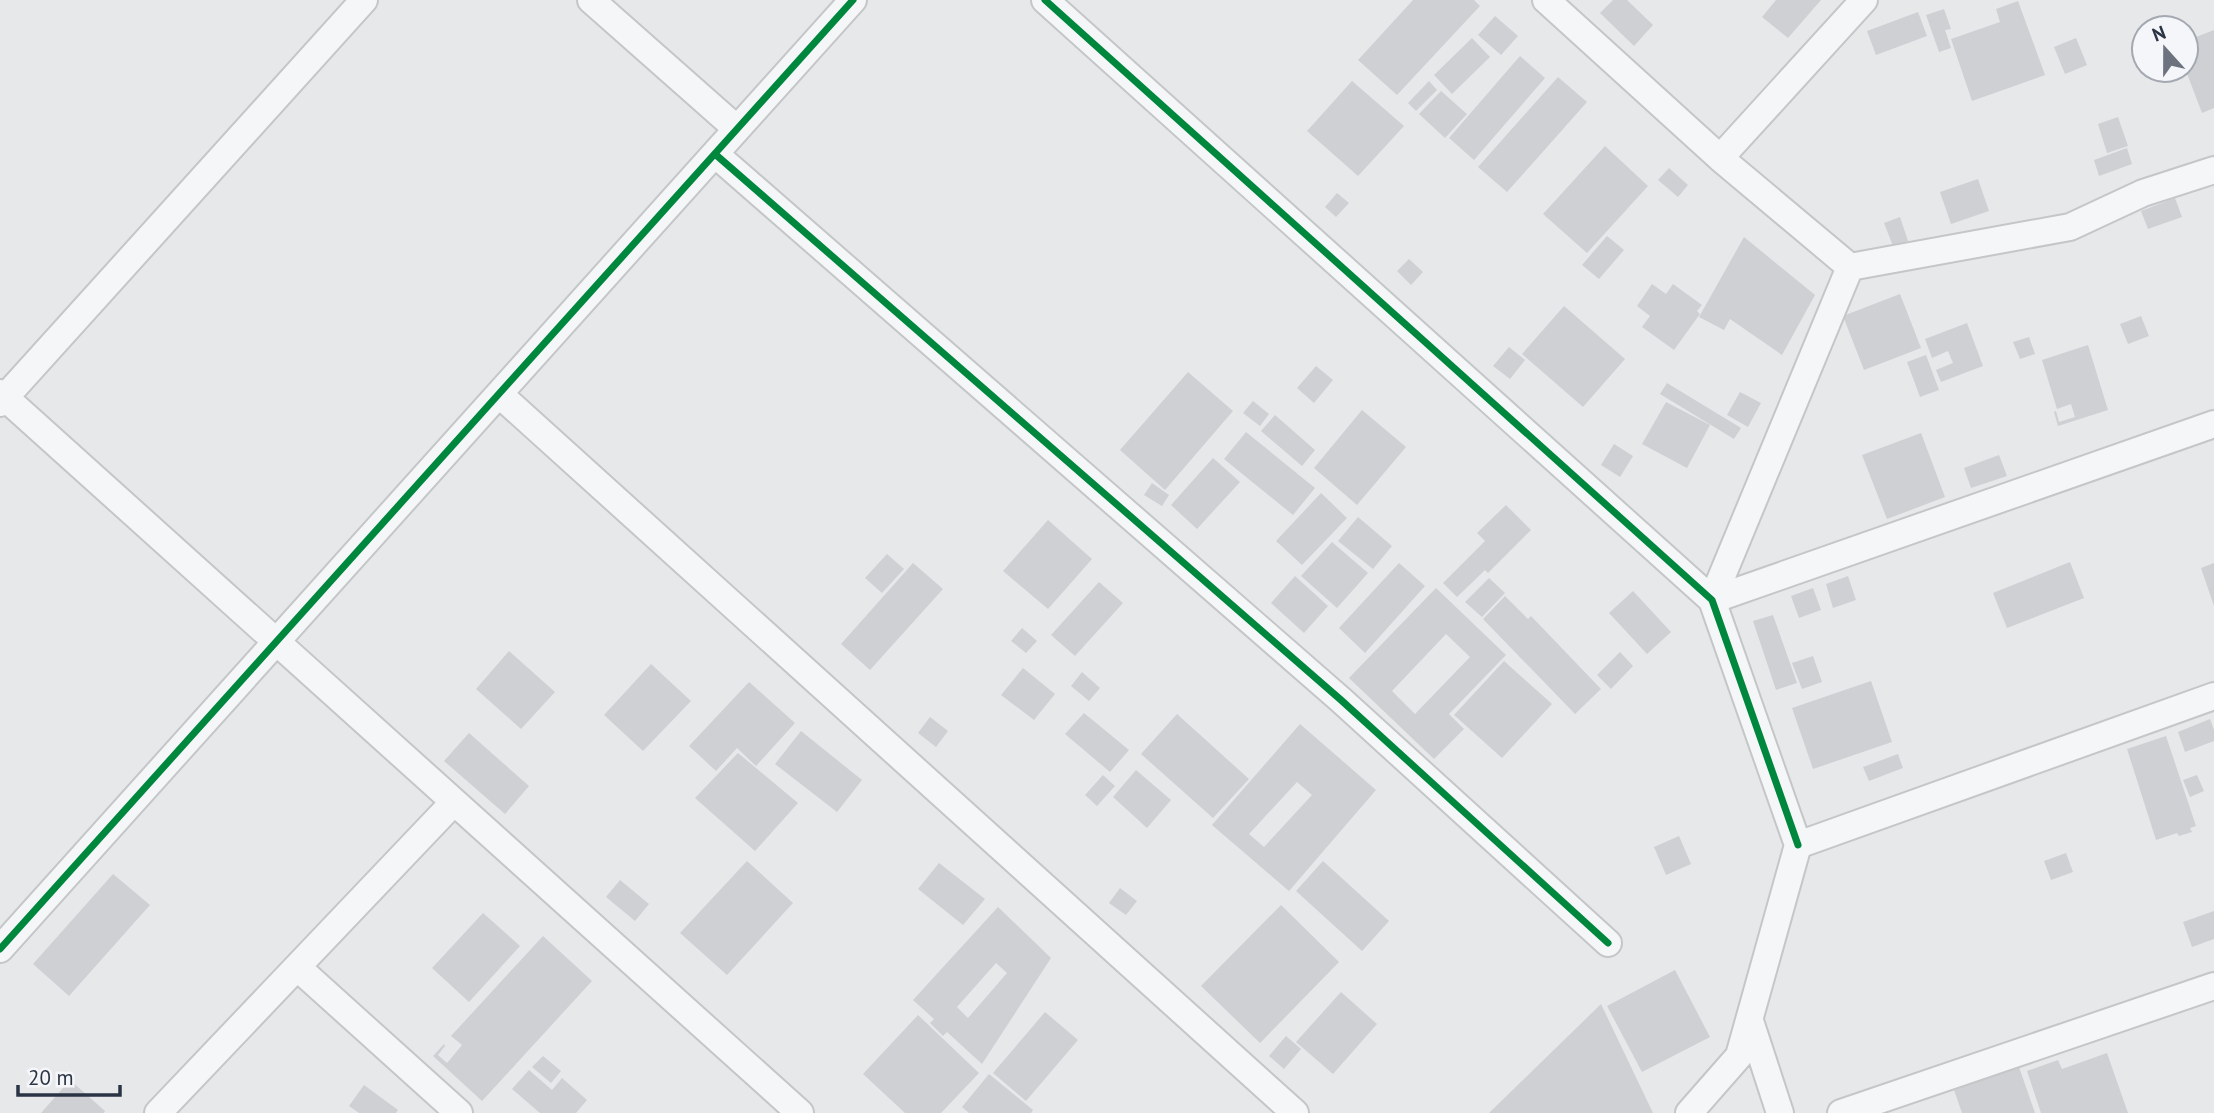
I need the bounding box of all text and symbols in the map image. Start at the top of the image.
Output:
north arrow [2130,14,2200,84]
text: N [2149,20,2169,47]
scale bar [18,1054,119,1098]
text: 20 m [28,1064,74,1091]

